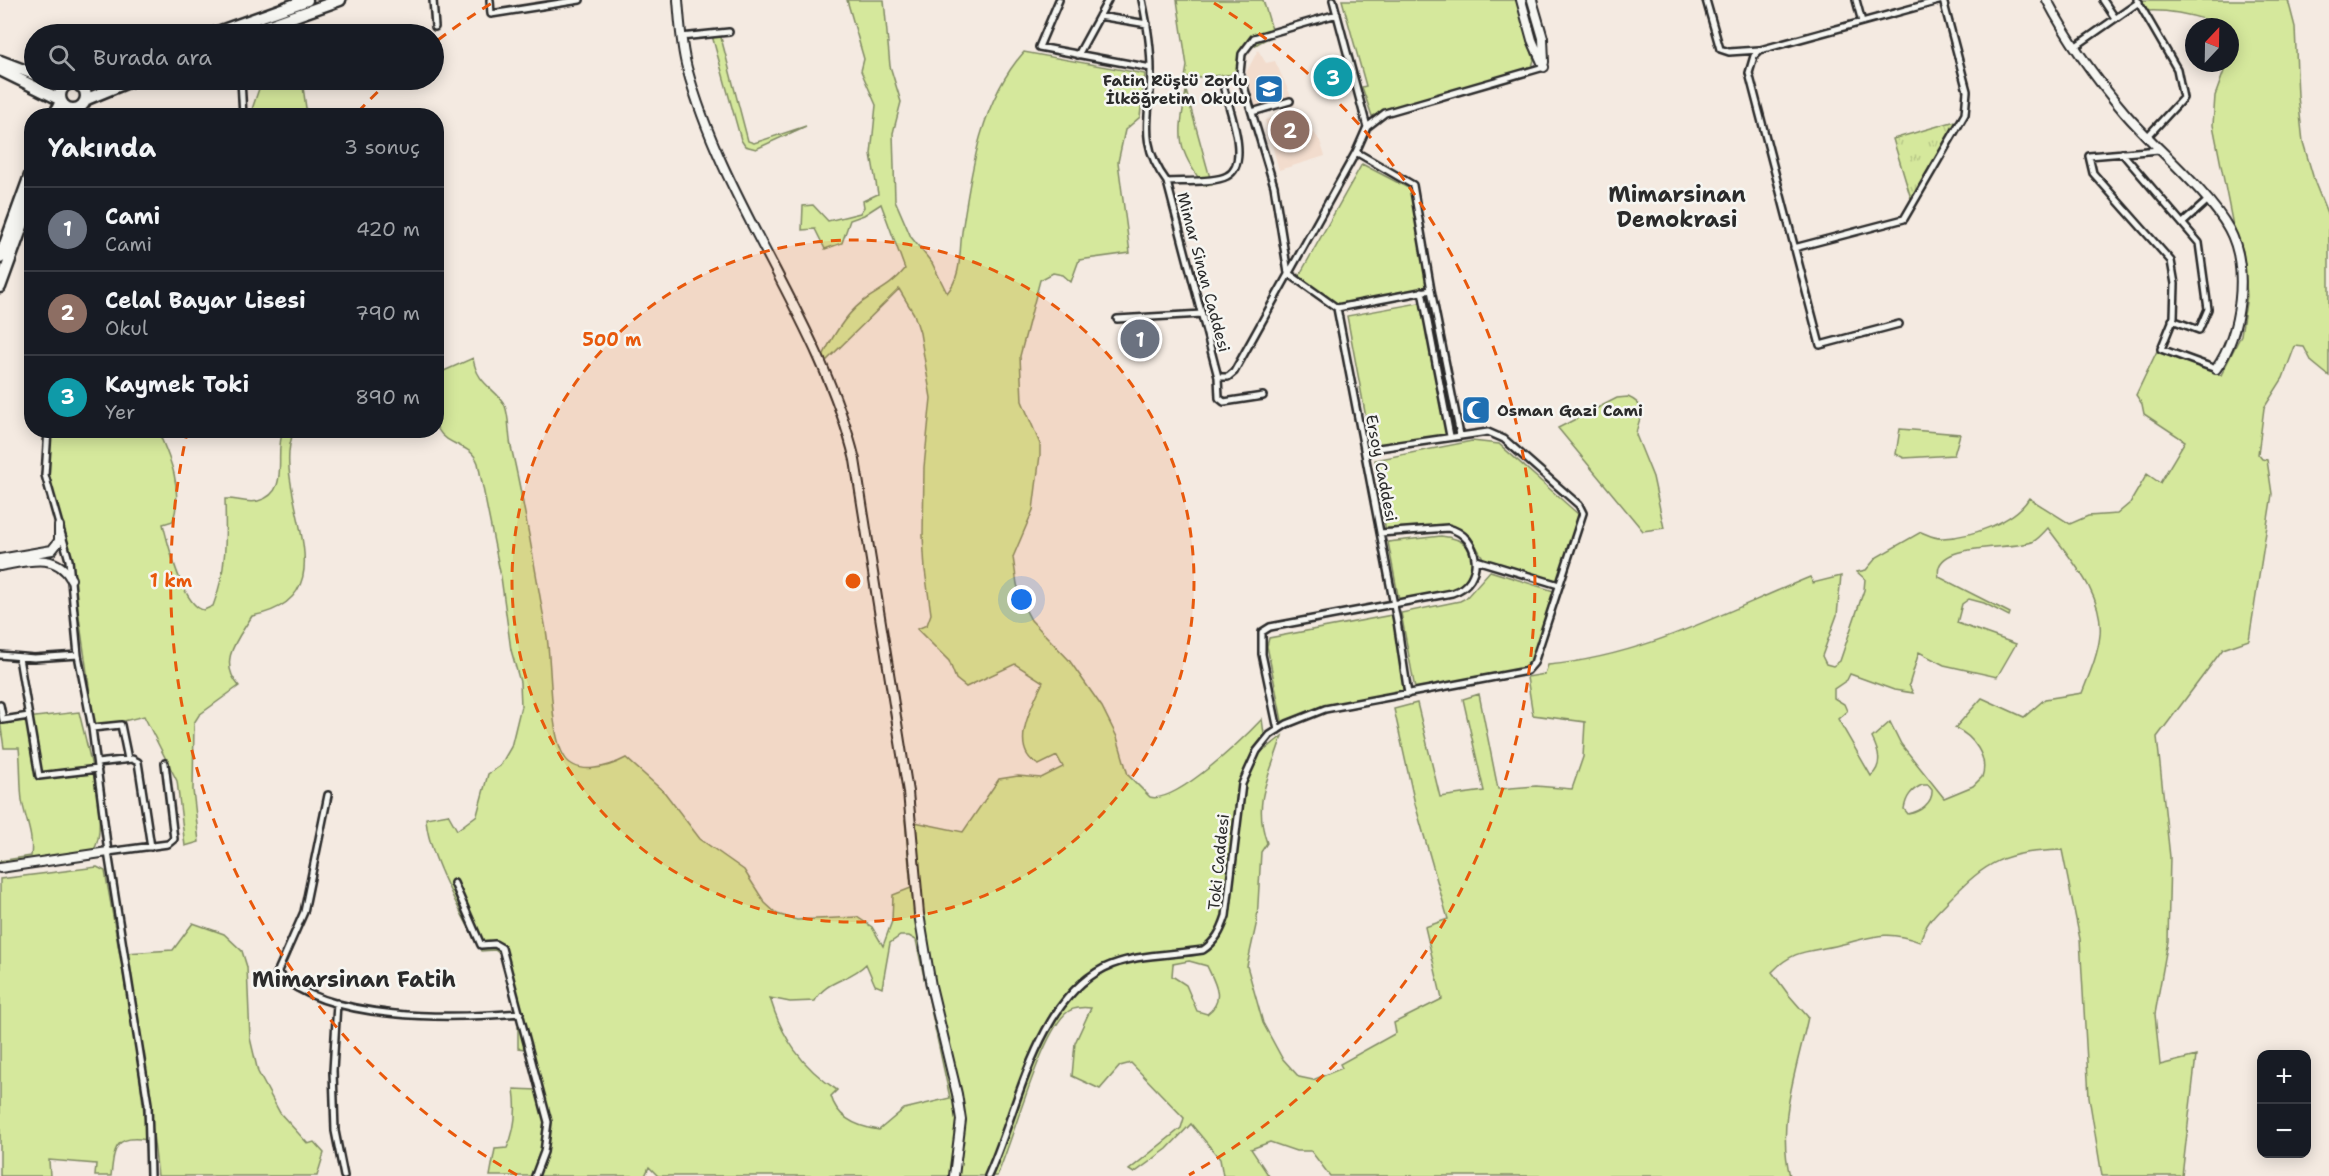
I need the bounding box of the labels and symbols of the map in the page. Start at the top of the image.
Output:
north arrow [2185,18,2239,72]
pin: 3 [1314,54,1352,100]
place label: Fatin Rüştü Zorlu İlköğretim Okulu [1103,70,1248,109]
school or university icon: Fatin Rüştü Zorlu İlköğretim Okulu [1253,73,1285,105]
pin: 2 [1270,108,1310,152]
district label: Mimarsinan Demokrasi [1608,180,1746,234]
street label: Mimar Sinan Caddesi [1172,190,1235,354]
pin: 1 [1120,316,1160,362]
text: 500 m [583,328,642,352]
mosque icon: Osman Gazi Cami [1460,394,1492,426]
place label: Osman Gazi Cami [1497,400,1643,421]
street label: Ersoy Caddesi [1361,413,1402,523]
text: 1 km [150,569,193,593]
centre of rings [843,571,863,591]
your location [1007,585,1036,614]
street label: Toki Caddesi [1203,813,1234,911]
district label: Mimarsinan Fatih [252,965,456,994]

